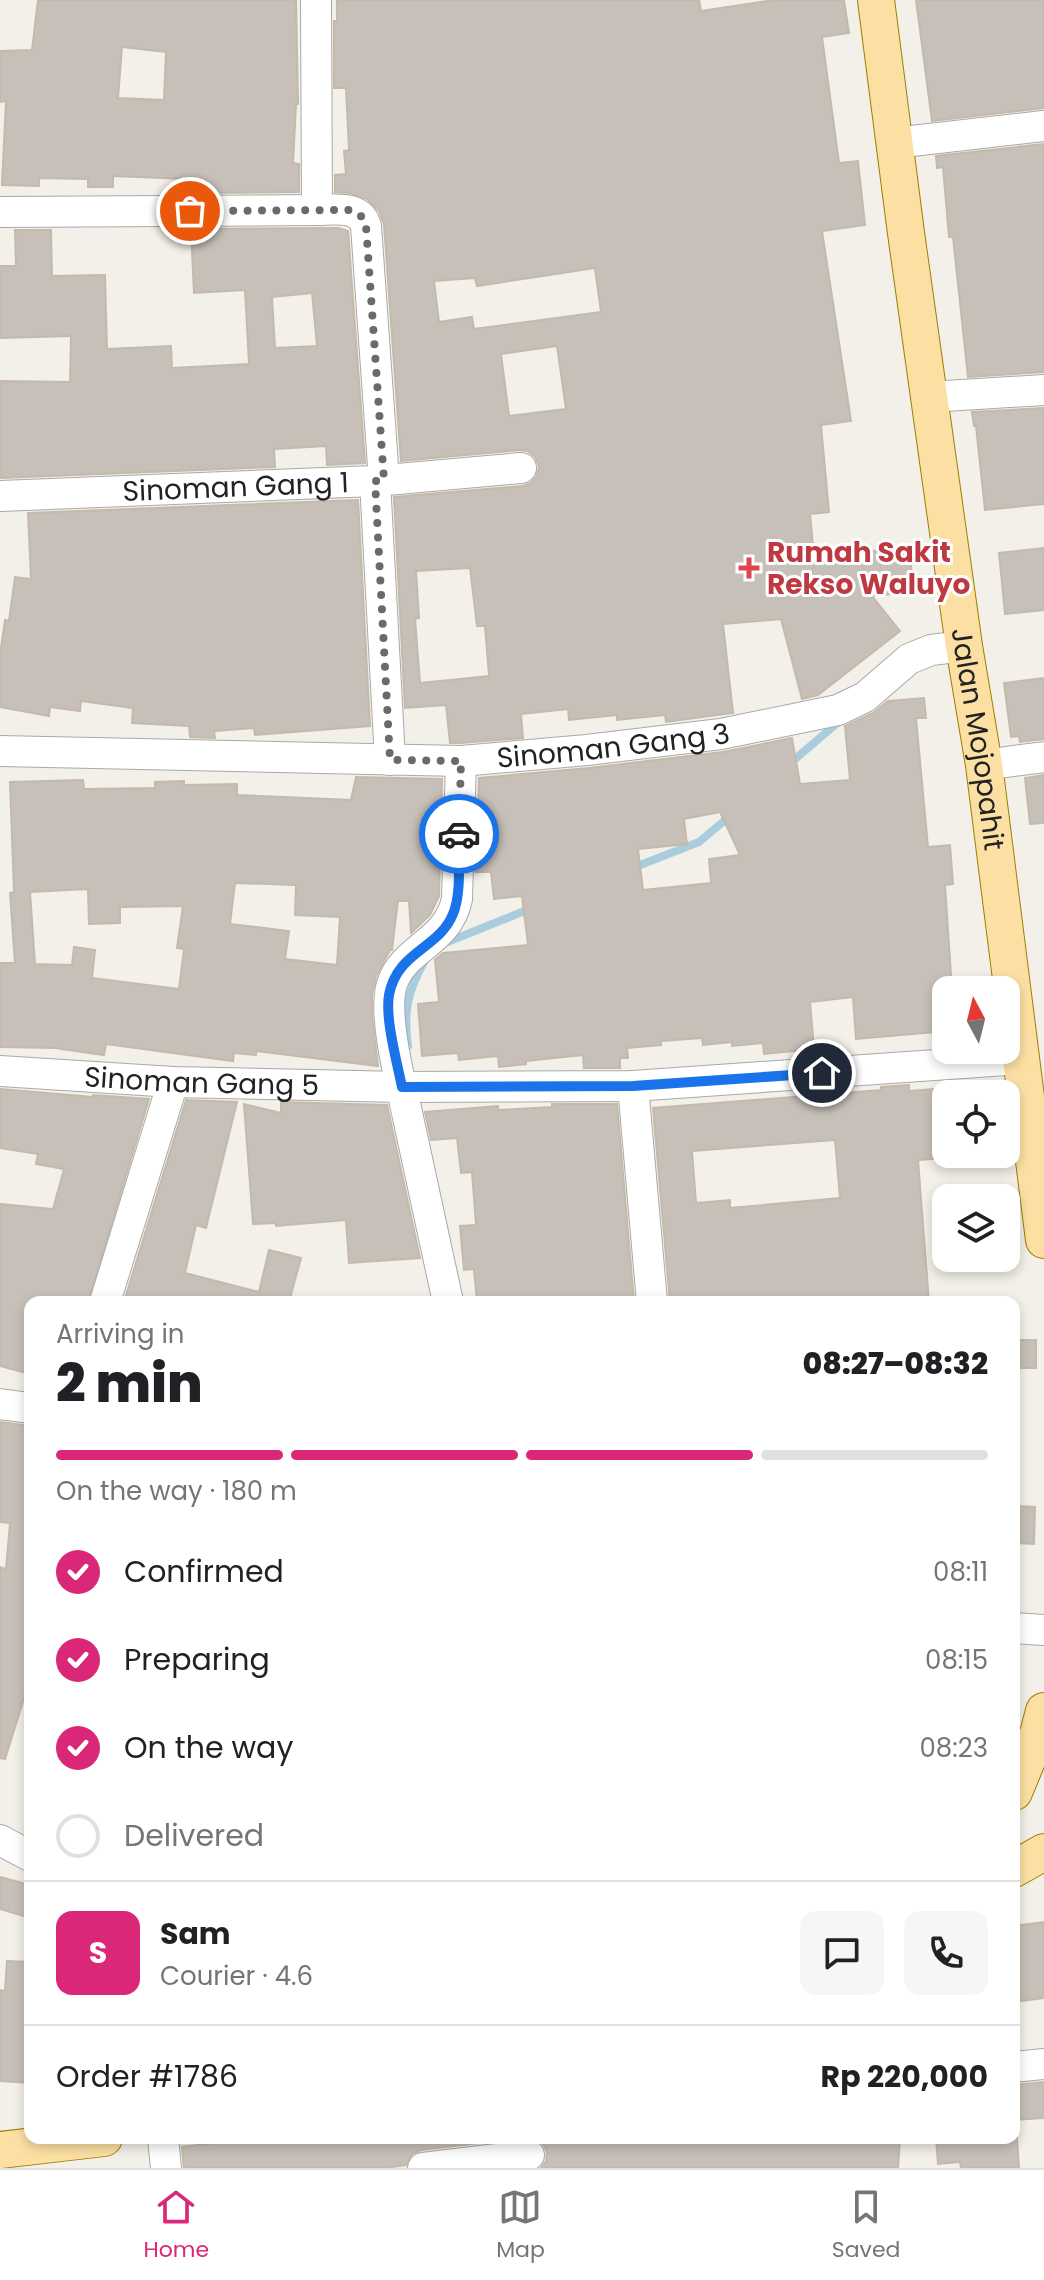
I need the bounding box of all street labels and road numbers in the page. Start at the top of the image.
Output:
street label: Sinoman Gang 1 [122,463,350,511]
street label: Jalan Mojopahit [942,625,1014,853]
street label: Sinoman Gang 3 [495,714,733,778]
street label: Sinoman Gang 5 [83,1057,320,1105]

